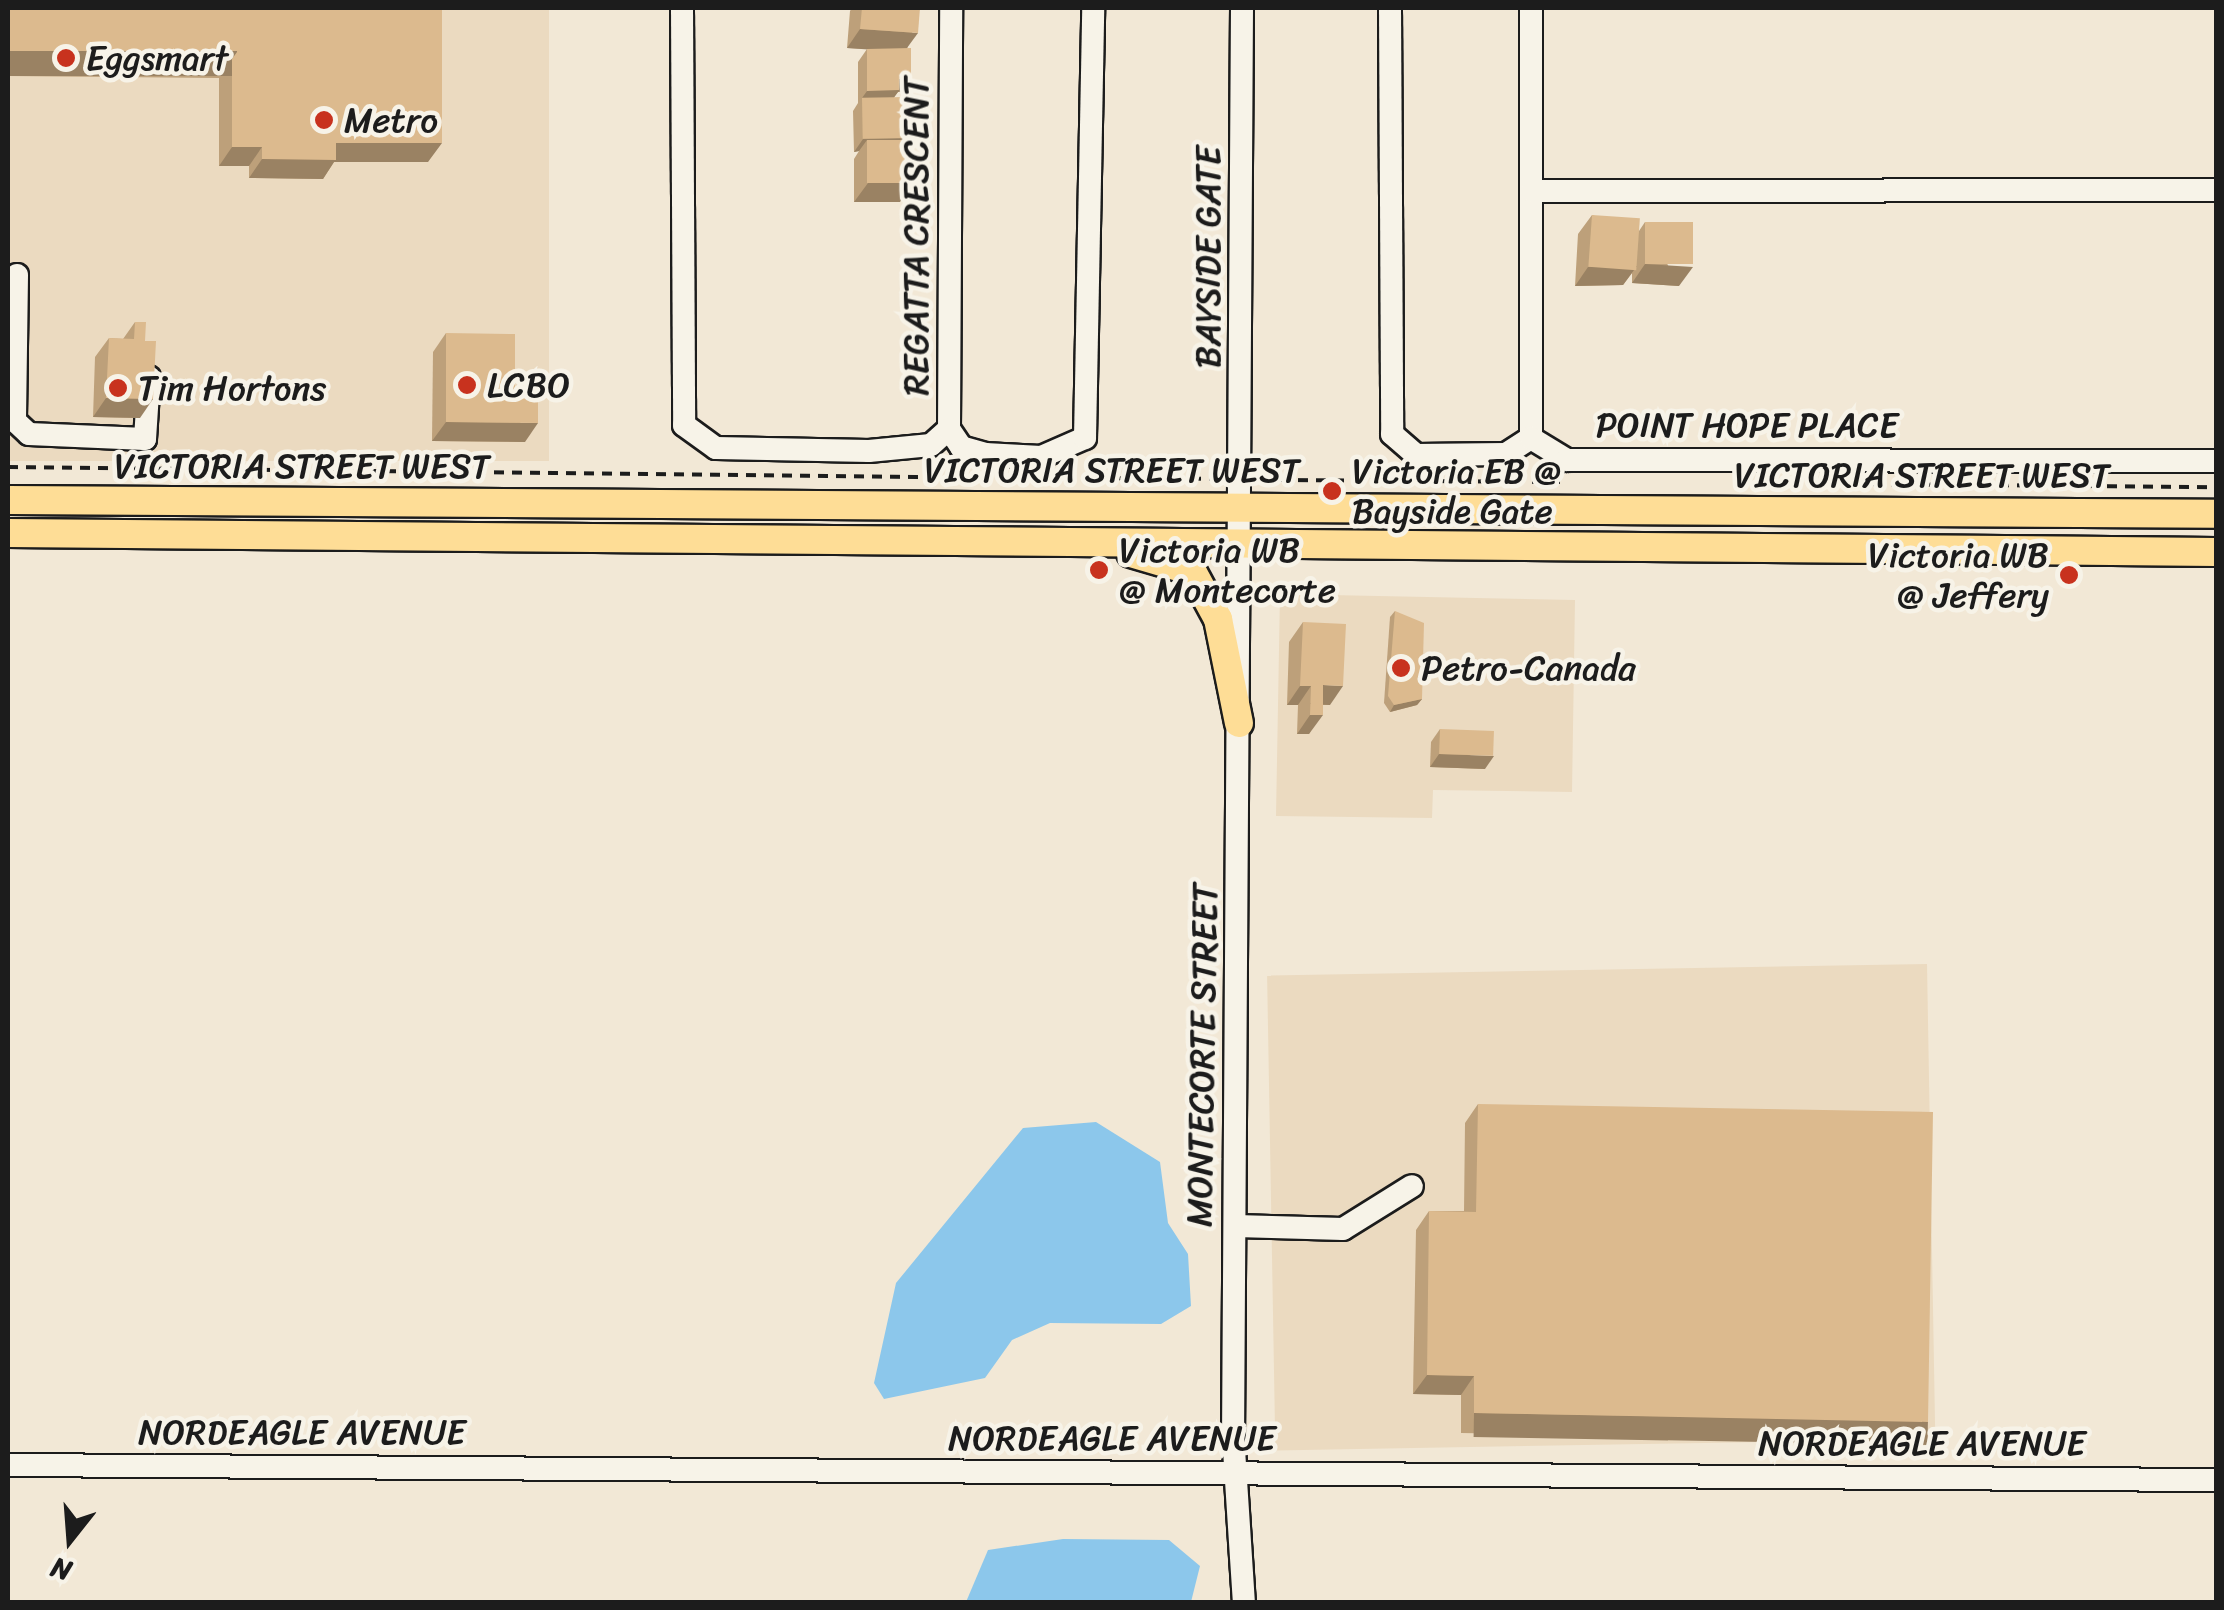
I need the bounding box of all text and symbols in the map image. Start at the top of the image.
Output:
place label: Eggsmart [86,37,228,79]
marker: Eggsmart [55,47,77,69]
street label: REGATTA CRESCENT [895,79,937,393]
place label: Metro [344,99,438,141]
marker: Metro [313,109,335,131]
street label: BAYSIDE GATE [1187,145,1229,369]
place label: LCBO [487,364,570,406]
place label: Tim Hortons [138,367,328,409]
marker: LCBO [456,374,478,396]
marker: Tim Hortons [107,377,129,399]
street label: POINT HOPE PLACE [1595,404,1899,446]
street label: VICTORIA STREET WEST [114,445,490,487]
street label: VICTORIA STREET WEST [924,449,1300,491]
place label: Victoria EB @ Bayside Gate [1352,450,1561,532]
street label: VICTORIA STREET WEST [1734,454,2110,496]
marker: Victoria EB @ Bayside Gate [1321,480,1343,502]
place label: Victoria WB @ Montecorte [1119,529,1336,611]
place label: Victoria WB @ Jeffery [1868,534,2049,616]
marker: Victoria WB @ Montecorte [1088,559,1110,581]
marker: Victoria WB @ Jeffery [2058,564,2080,586]
place label: Petro-Canada [1421,647,1636,689]
marker: Petro-Canada [1390,657,1412,679]
street label: MONTECORTE STREET [1178,883,1226,1227]
street label: NORDEAGLE AVENUE [138,1411,466,1453]
street label: NORDEAGLE AVENUE [948,1417,1276,1459]
street label: NORDEAGLE AVENUE [1758,1422,2086,1464]
north arrow [20,1490,120,1590]
text: N [45,1543,78,1595]

